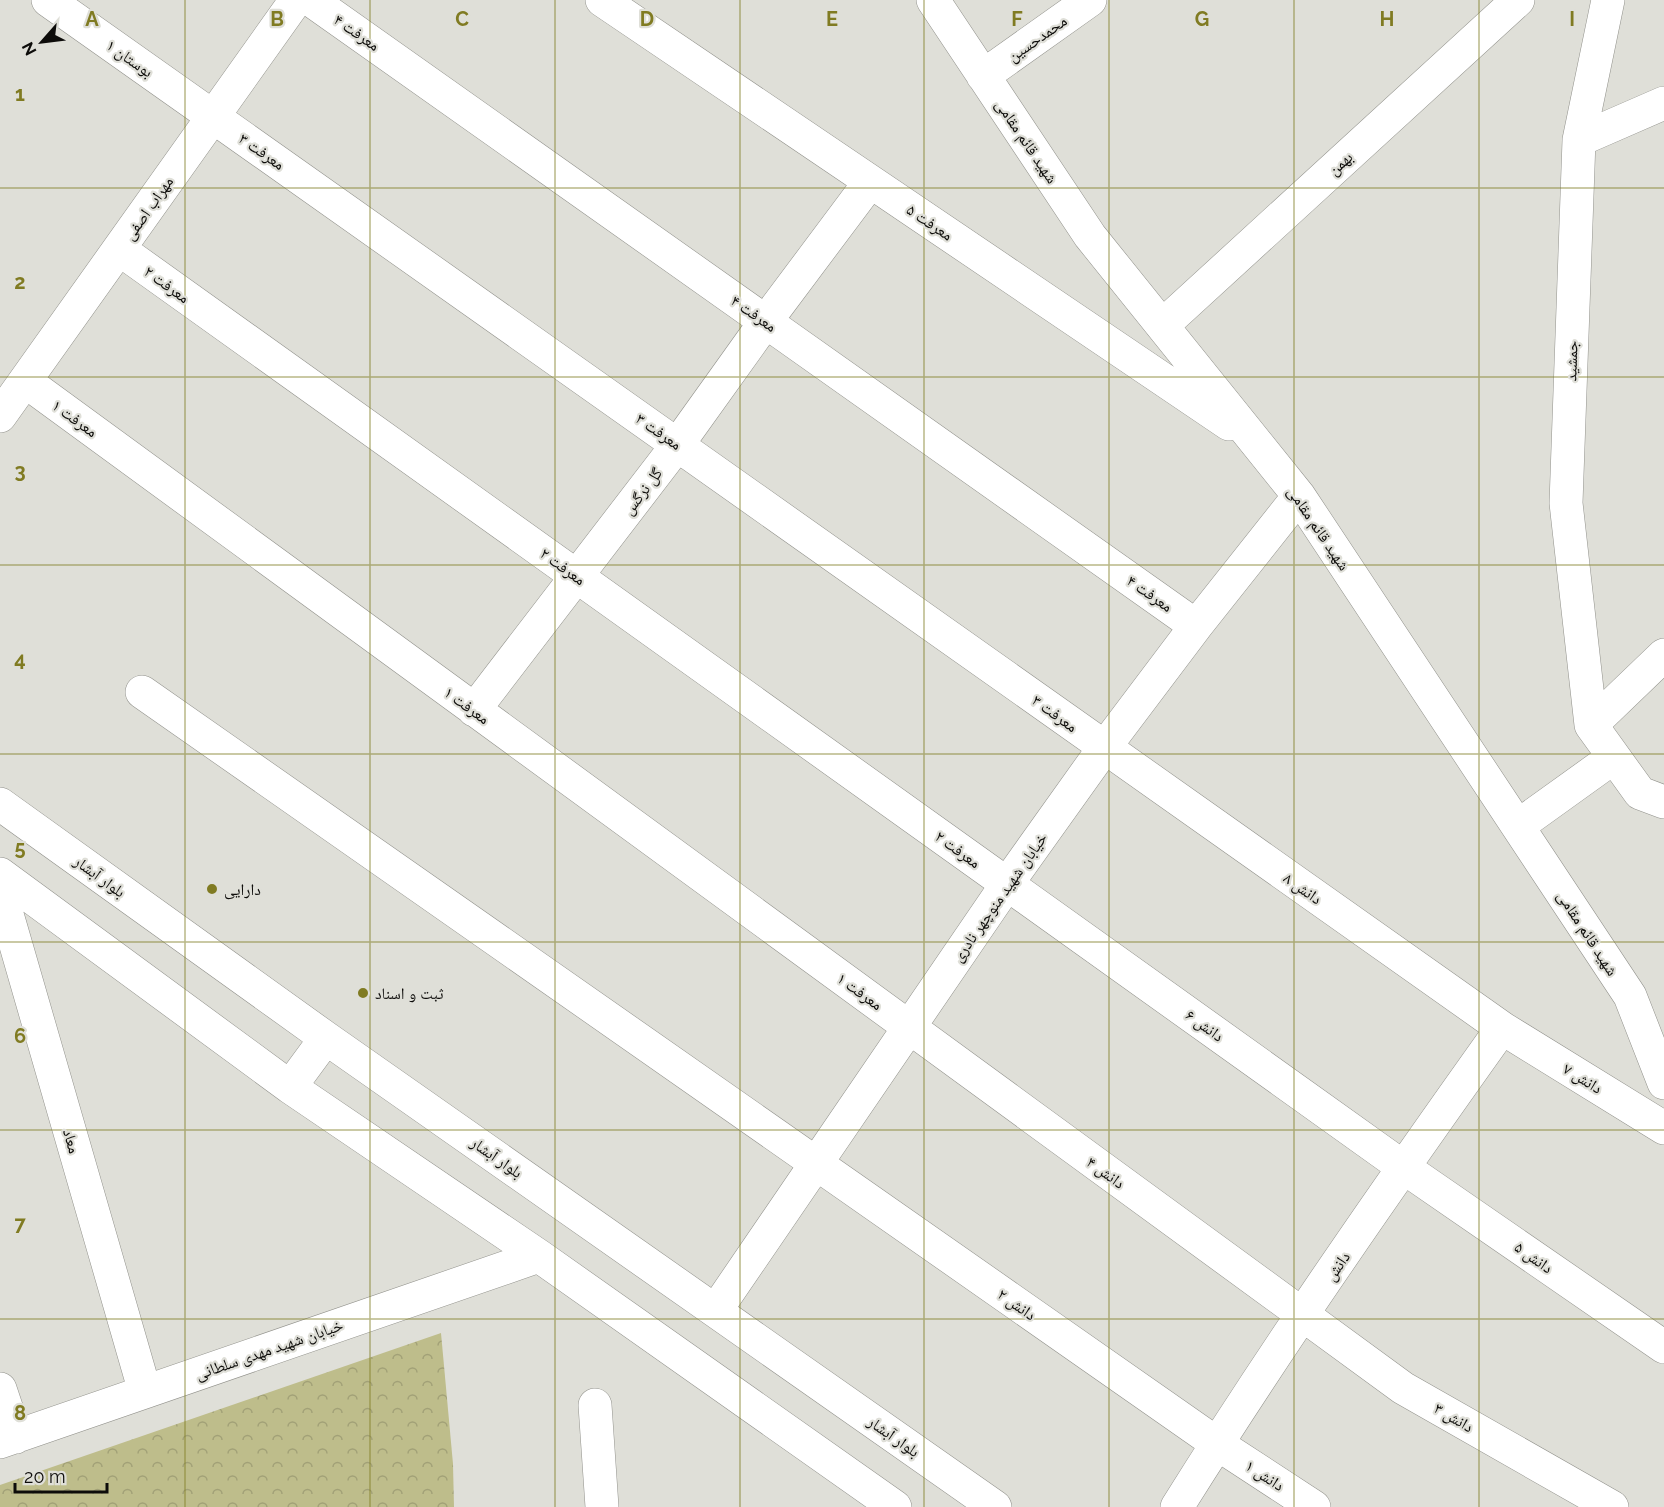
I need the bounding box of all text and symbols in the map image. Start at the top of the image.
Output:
text: A [85,7,99,31]
text: B [270,7,284,31]
text: C [455,7,469,31]
text: D [640,7,654,31]
text: E [826,7,838,31]
text: F [1011,7,1023,31]
text: G [1195,7,1209,31]
text: H [1380,7,1394,31]
text: I [1569,7,1575,31]
street label: معرفت ۴ [330,10,383,55]
street label: محمدحسین [1004,11,1071,67]
north arrow [12,12,72,72]
street label: بوستان ۱ [102,35,157,82]
text: N [18,39,40,59]
text: 1 [15,82,25,106]
street label: شهید قائم مقامی [991,96,1062,188]
street label: معرفت ۳ [235,129,288,174]
street label: بهمن [1324,147,1357,180]
street label: مهراب اصفی [119,173,178,244]
street label: معرفت ۵ [903,200,956,245]
street label: معرفت ۲ [140,262,193,307]
text: 2 [14,270,26,294]
street label: معرفت ۴ [727,291,780,336]
street label: جمشید [1561,340,1582,382]
street label: معرفت ۱ [48,396,101,441]
street label: معرفت ۳ [632,409,685,454]
text: 3 [14,459,26,483]
street label: گل نرگس [619,464,667,519]
street label: شهید قائم مقامی [1283,483,1354,575]
street label: معرفت ۲ [536,544,589,589]
street label: معرفت ۴ [1123,571,1176,616]
text: 4 [14,647,26,671]
street label: معرفت ۱ [440,683,493,728]
street label: معرفت ۳ [1028,691,1081,736]
street label: معرفت ۲ [931,827,984,872]
street label: خیابان شهید منوچهر نادری [948,829,1052,966]
text: 5 [14,836,26,860]
street label: بلوار آبشار [69,851,129,901]
street label: دانش ۸ [1279,868,1326,909]
place label: دارایی [224,880,261,900]
marker: دارایی [205,882,219,896]
street label: شهید قائم مقامی [1552,887,1622,980]
street label: معرفت ۱ [833,969,886,1014]
place label: ثبت و اسناد [375,984,444,1003]
marker: ثبت و اسناد [356,986,370,1000]
street label: دانش ۶ [1181,1005,1227,1046]
text: 6 [14,1024,26,1048]
street label: دانش ۷ [1559,1059,1606,1099]
street label: معاد [59,1127,84,1156]
street label: بلوار آبشار [466,1132,526,1182]
street label: دانش ۴ [1082,1152,1128,1193]
text: 7 [14,1212,26,1236]
street label: دانش ۵ [1510,1237,1557,1278]
street label: دانش [1321,1248,1355,1285]
street label: دانش ۲ [993,1284,1040,1325]
street label: خیابان شهید مهدی سلطانی [193,1315,346,1385]
street label: دانش ۳ [1430,1399,1477,1437]
text: 8 [14,1401,26,1425]
street label: بلوار آبشار [863,1411,923,1461]
scale bar [15,1456,106,1494]
street label: دانش ۱ [1241,1456,1288,1496]
text: 20 m [24,1466,66,1487]

